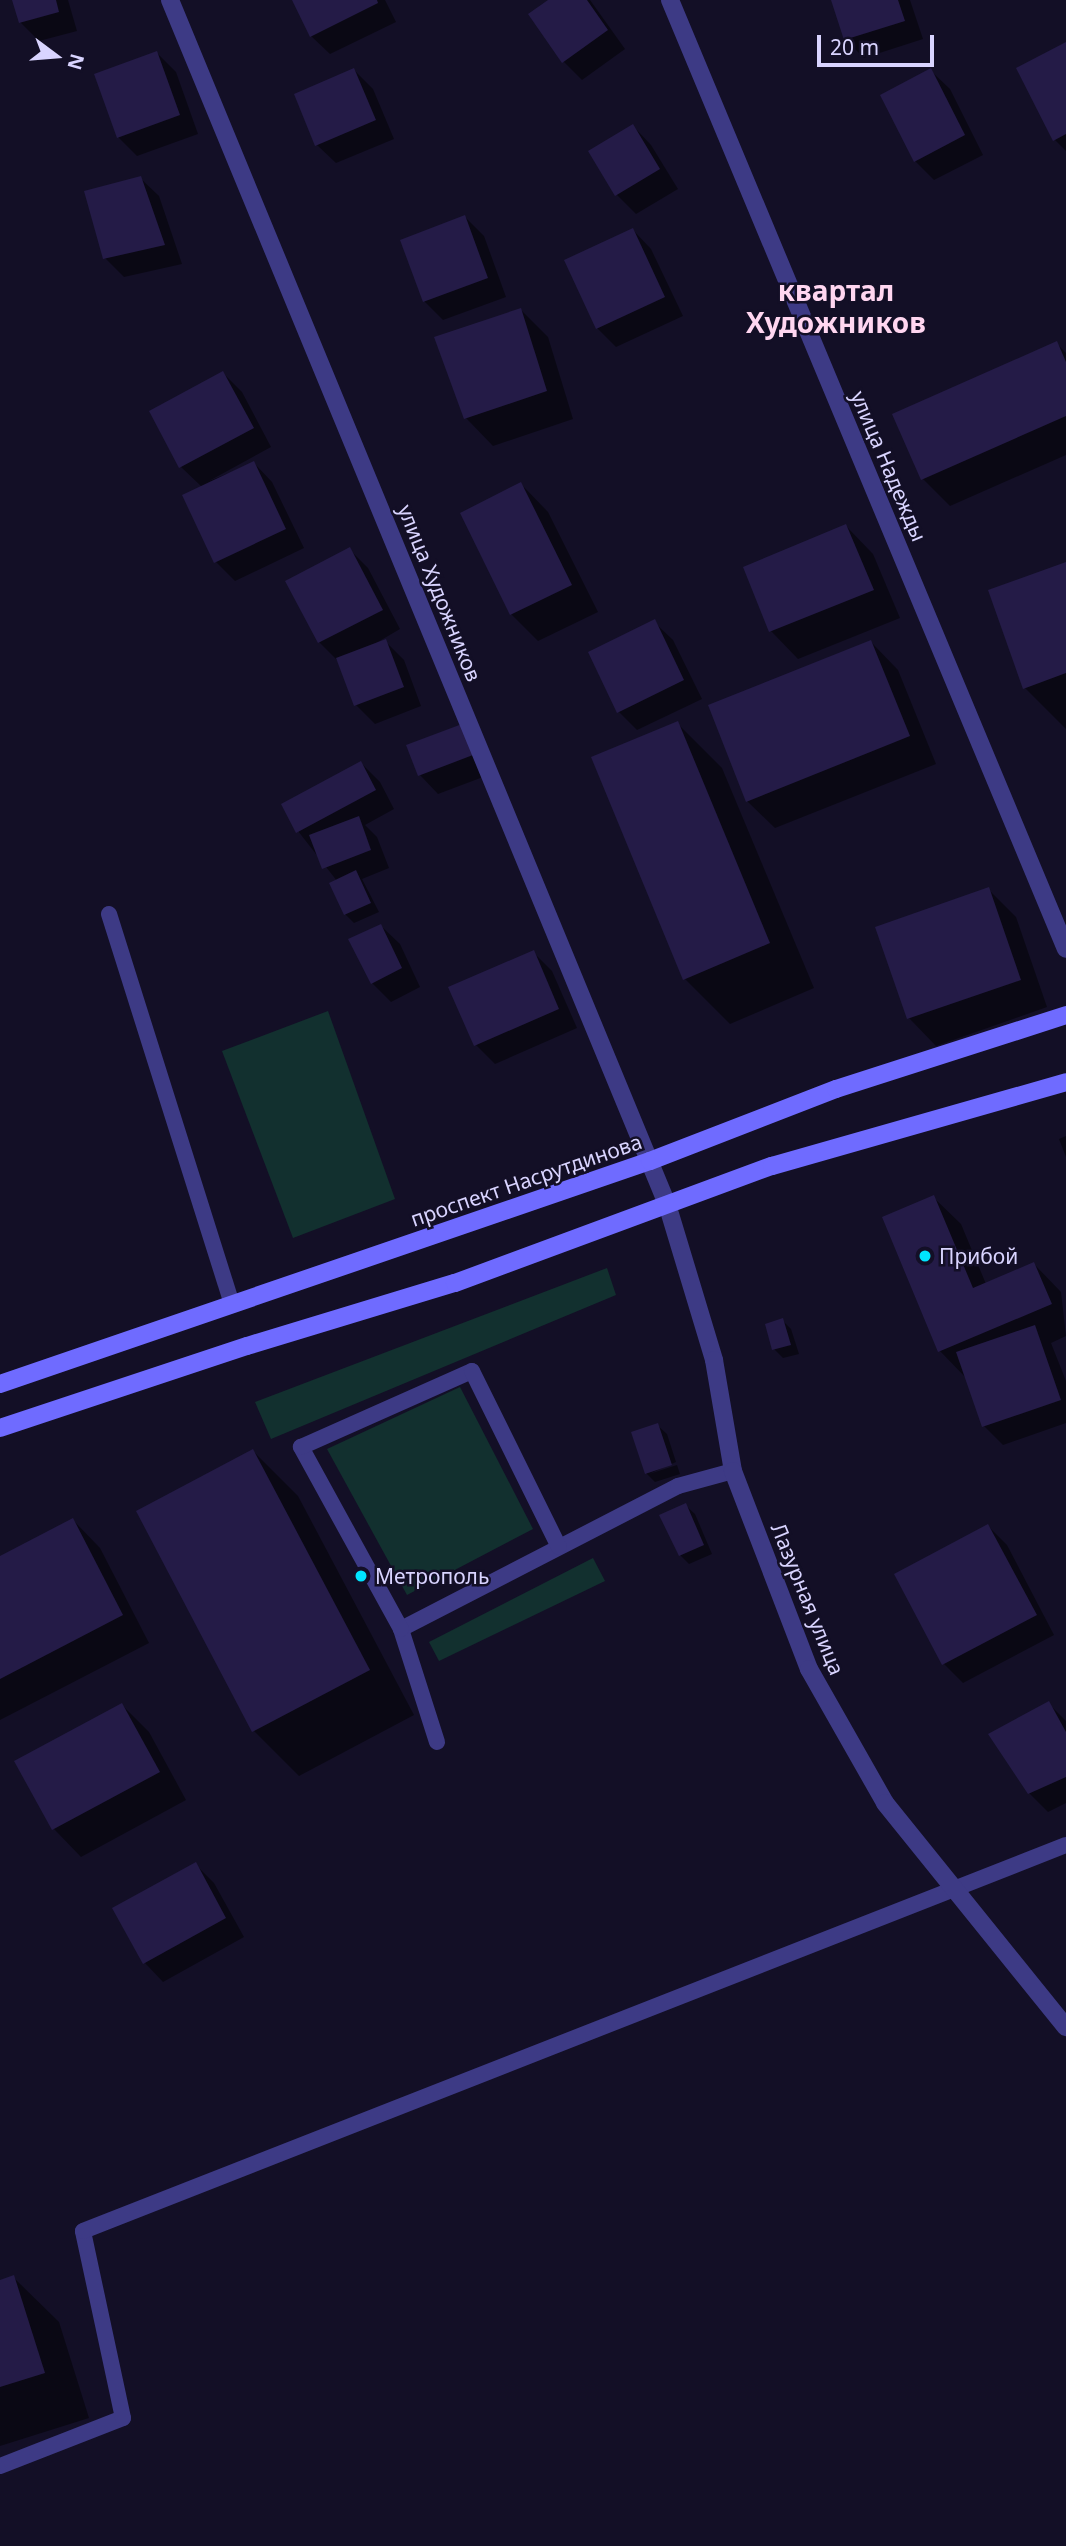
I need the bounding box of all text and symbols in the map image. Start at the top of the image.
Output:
north arrow [21,21,91,91]
scale bar [821,21,938,65]
text: 20 m [830,33,879,61]
text: N [62,51,91,73]
district label: квартал Художников [746,273,926,339]
street label: улица Надежды [846,387,932,545]
street label: улица Художников [393,501,487,685]
street label: проспект Насрутдинова [407,1129,645,1231]
place label: Прибой [939,1243,1018,1269]
marker: Прибой [917,1248,933,1264]
street label: Лазурная улица [766,1519,850,1679]
place label: Метрополь [375,1563,489,1589]
marker: Метрополь [353,1568,369,1584]

